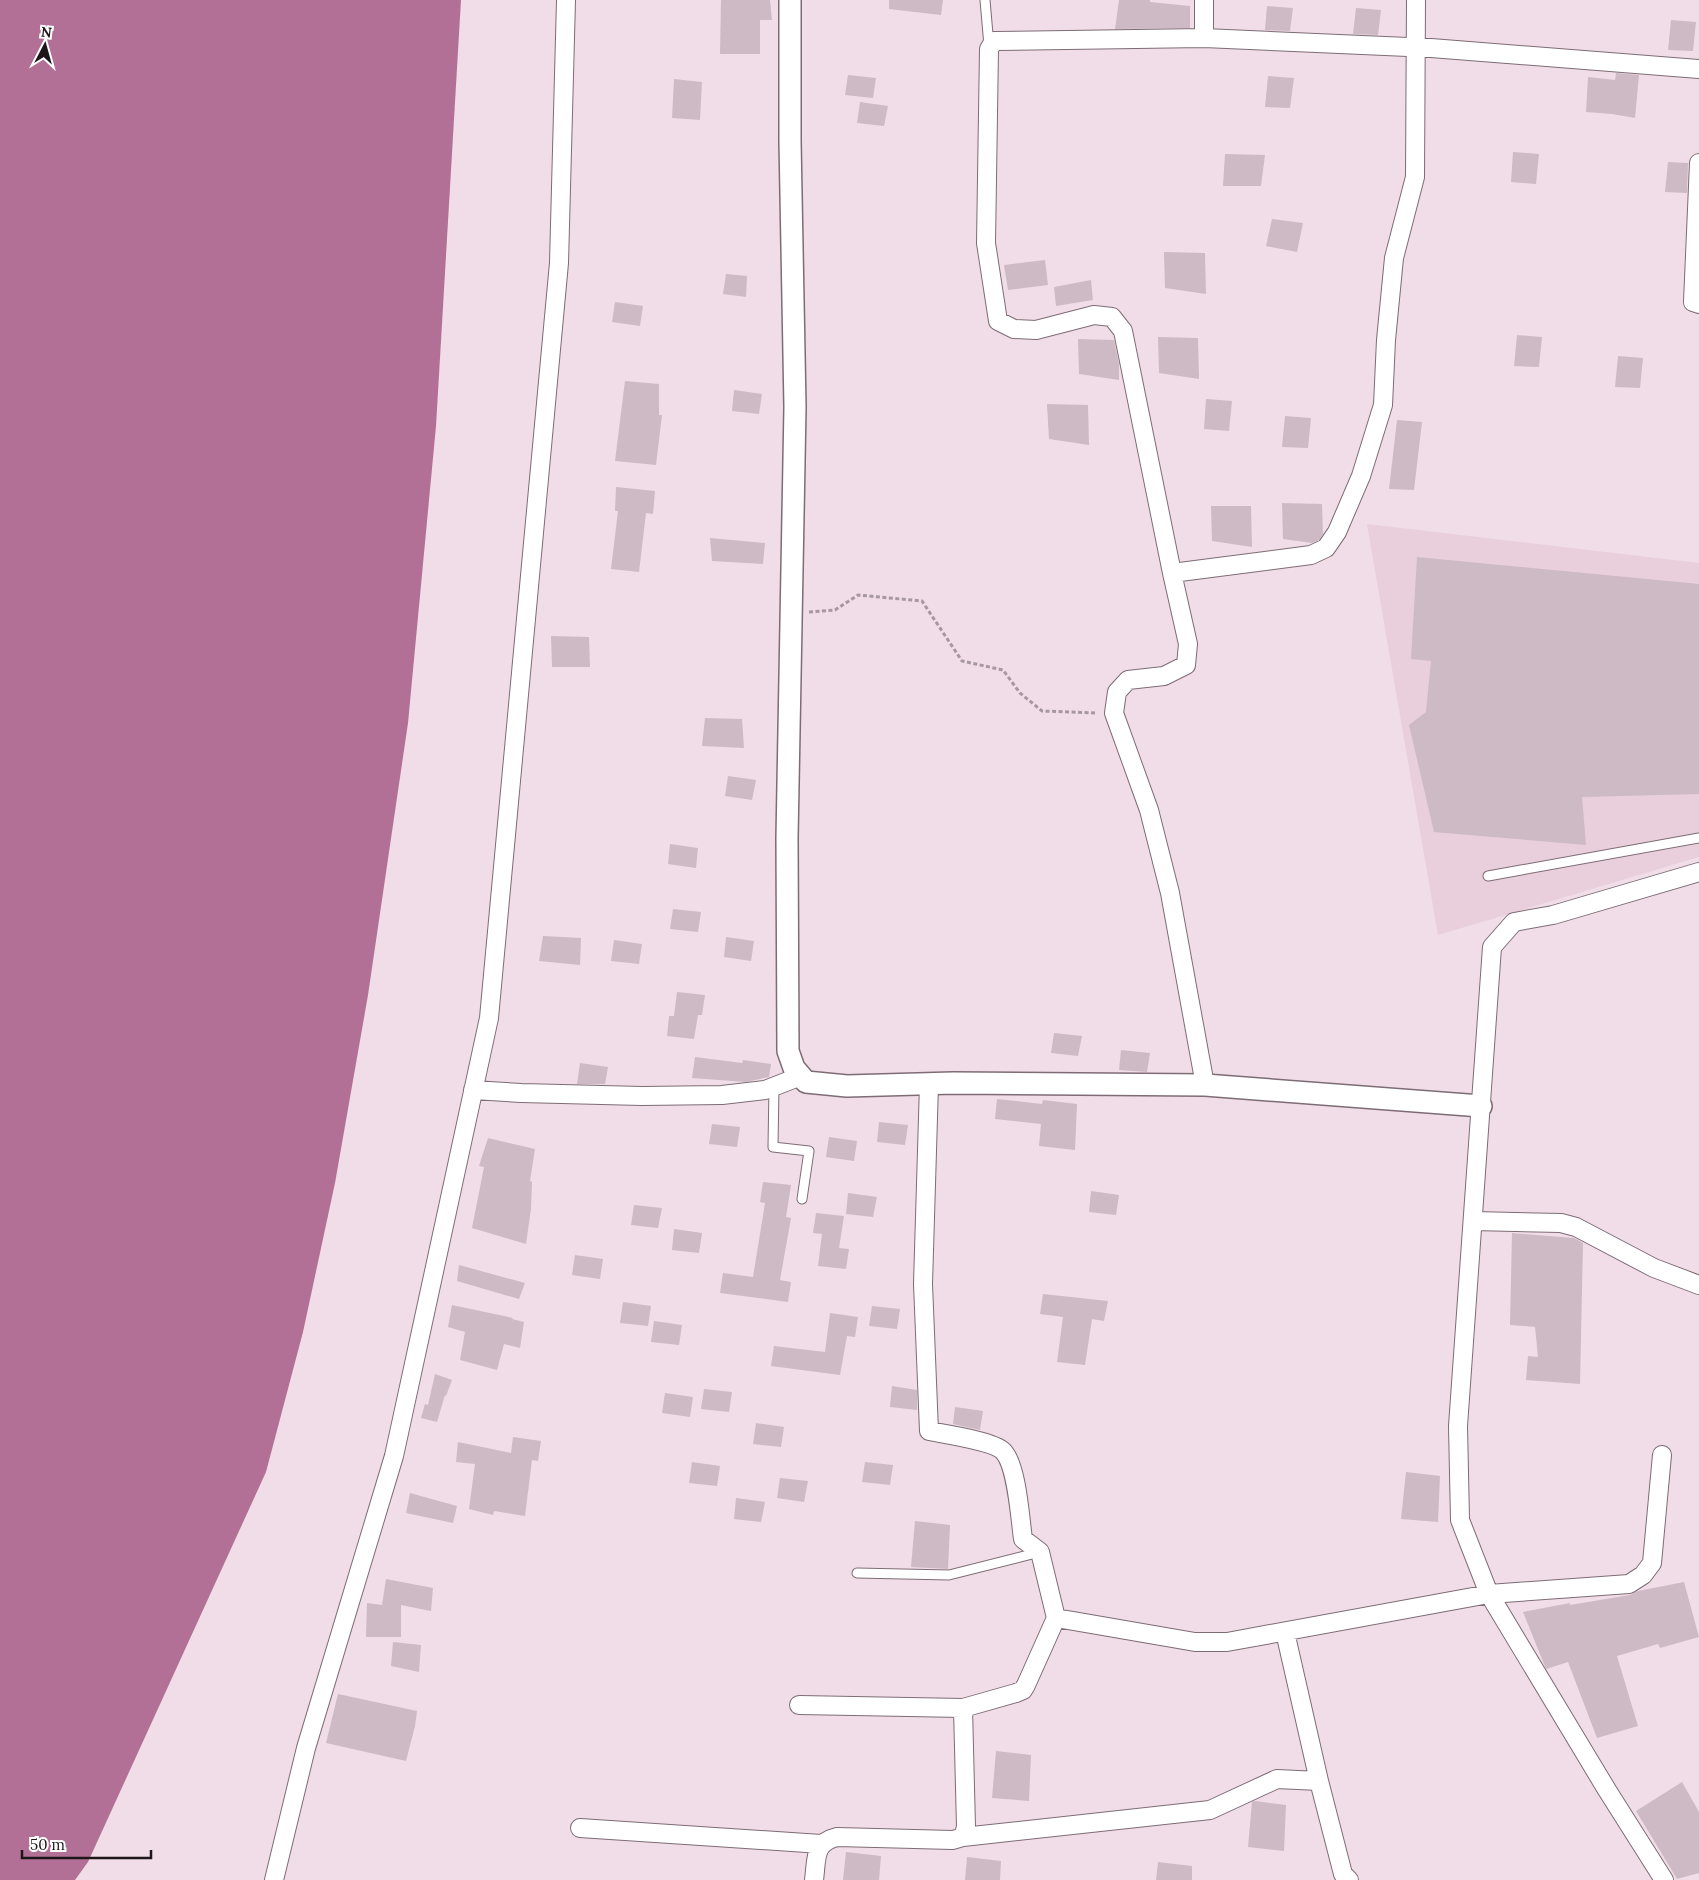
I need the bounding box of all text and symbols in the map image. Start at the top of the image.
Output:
north arrow [20,20,70,70]
text: N [40,23,53,42]
scale bar [22,1828,151,1860]
text: 50 m [30,1835,65,1854]

